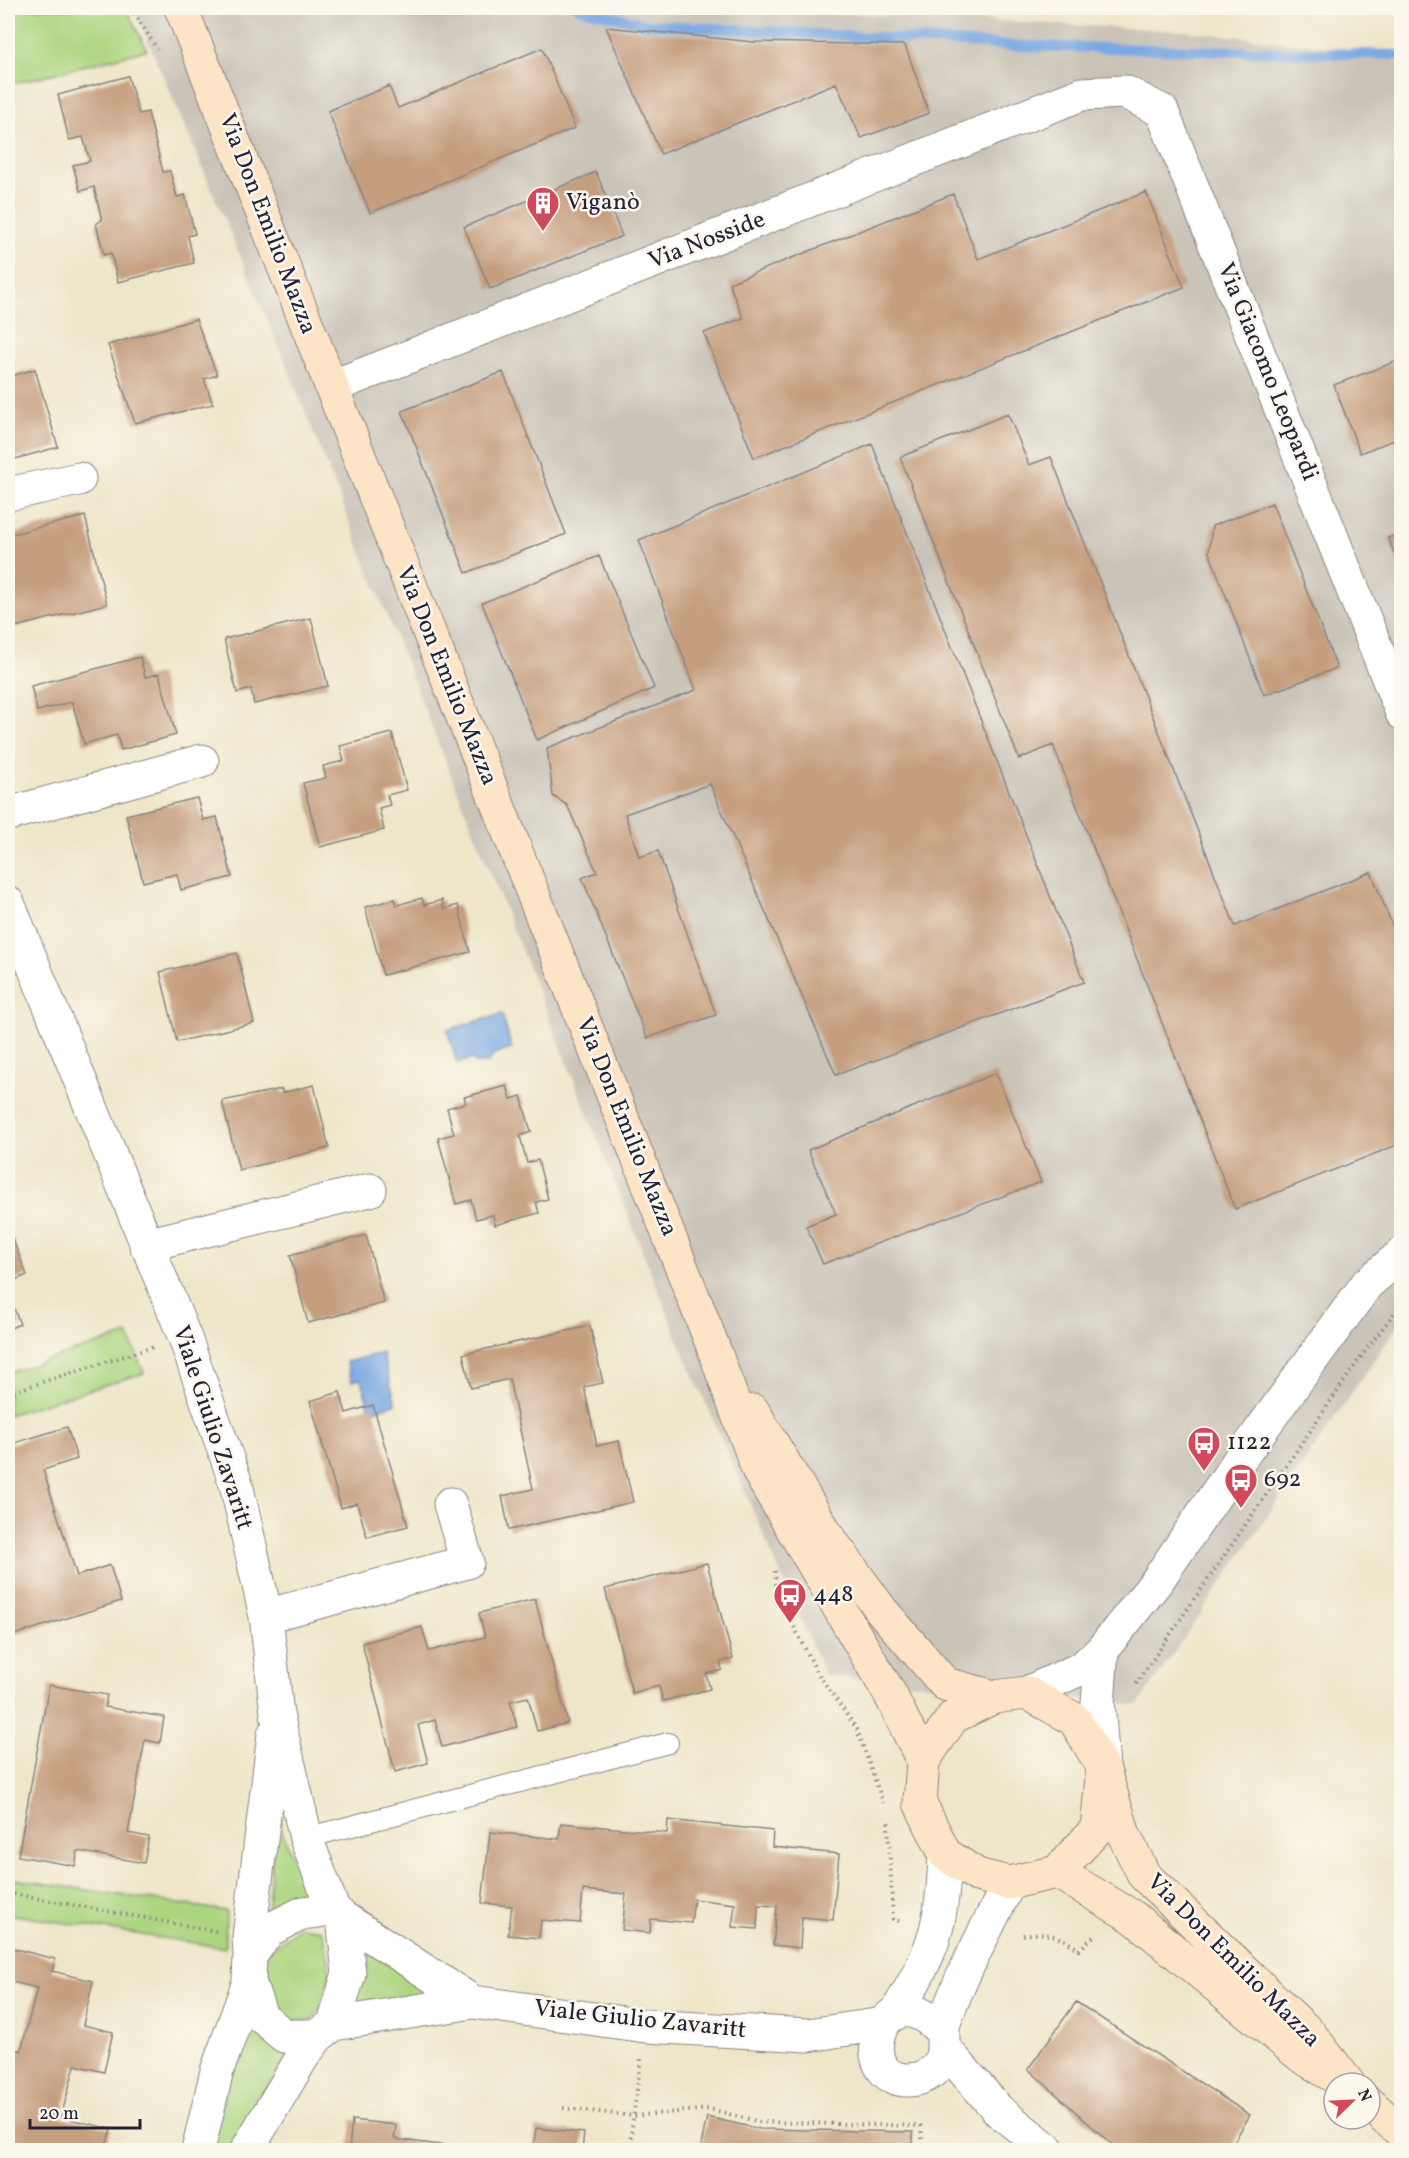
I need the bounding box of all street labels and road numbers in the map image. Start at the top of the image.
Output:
street label: Via Don Emilio Mazza [209,109,325,339]
street label: Via Nosside [644,203,770,279]
street label: Via Giacomo Leopardi [1208,258,1326,486]
street label: Via Don Emilio Mazza [386,561,506,791]
street label: Via Don Emilio Mazza [566,1012,686,1242]
street label: Viale Giulio Zavaritt [163,1321,261,1535]
street label: Via Don Emilio Mazza [1138,1866,1328,2056]
street label: Viale Giulio Zavaritt [532,1992,748,2048]

